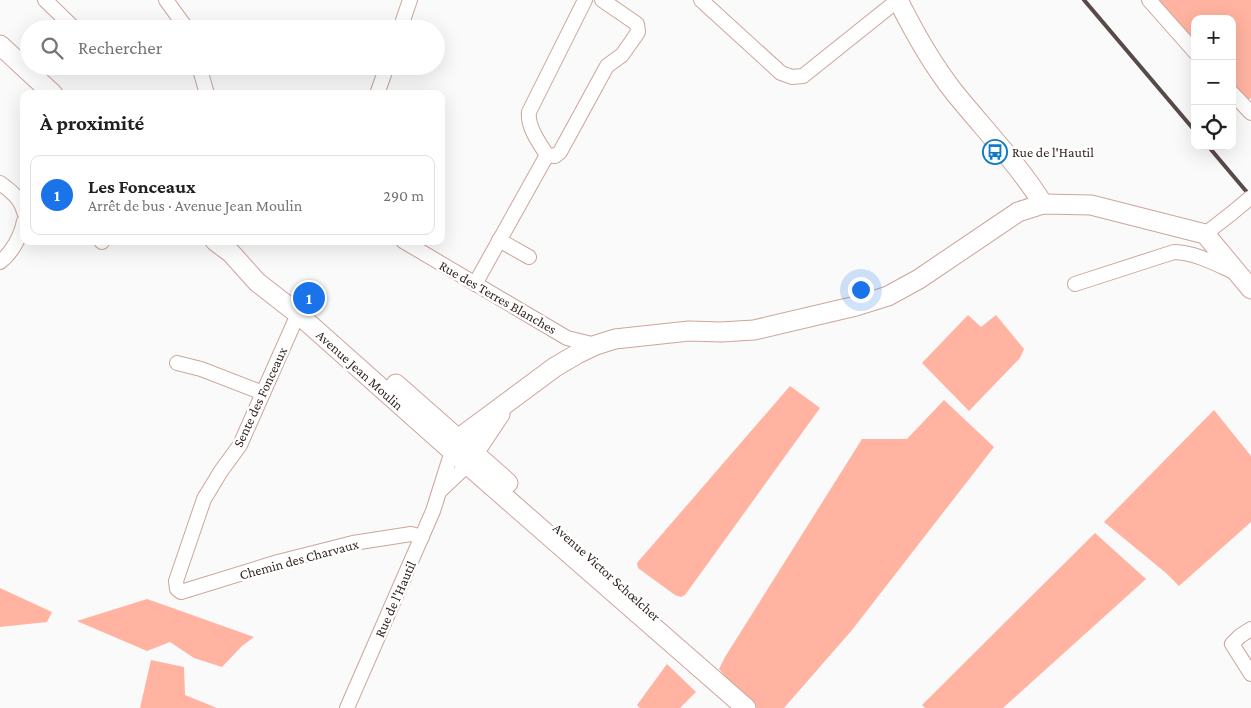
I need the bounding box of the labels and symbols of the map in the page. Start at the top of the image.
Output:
bus stop icon: Rue de l'Hautil [982,139,1008,165]
place label: Rue de l'Hautil [1012,144,1094,160]
street label: Rue des Terres Blanches [436,257,560,337]
your location [848,277,874,303]
pin: 1 [293,279,325,317]
street label: Avenue Jean Moulin [313,327,407,414]
street label: Sente des Fonceaux [230,344,290,450]
street label: Avenue Victor Schœlcher [550,520,664,624]
street label: Chemin des Charvaux [238,535,361,583]
street label: Rue de l'Hautil [371,558,419,640]

